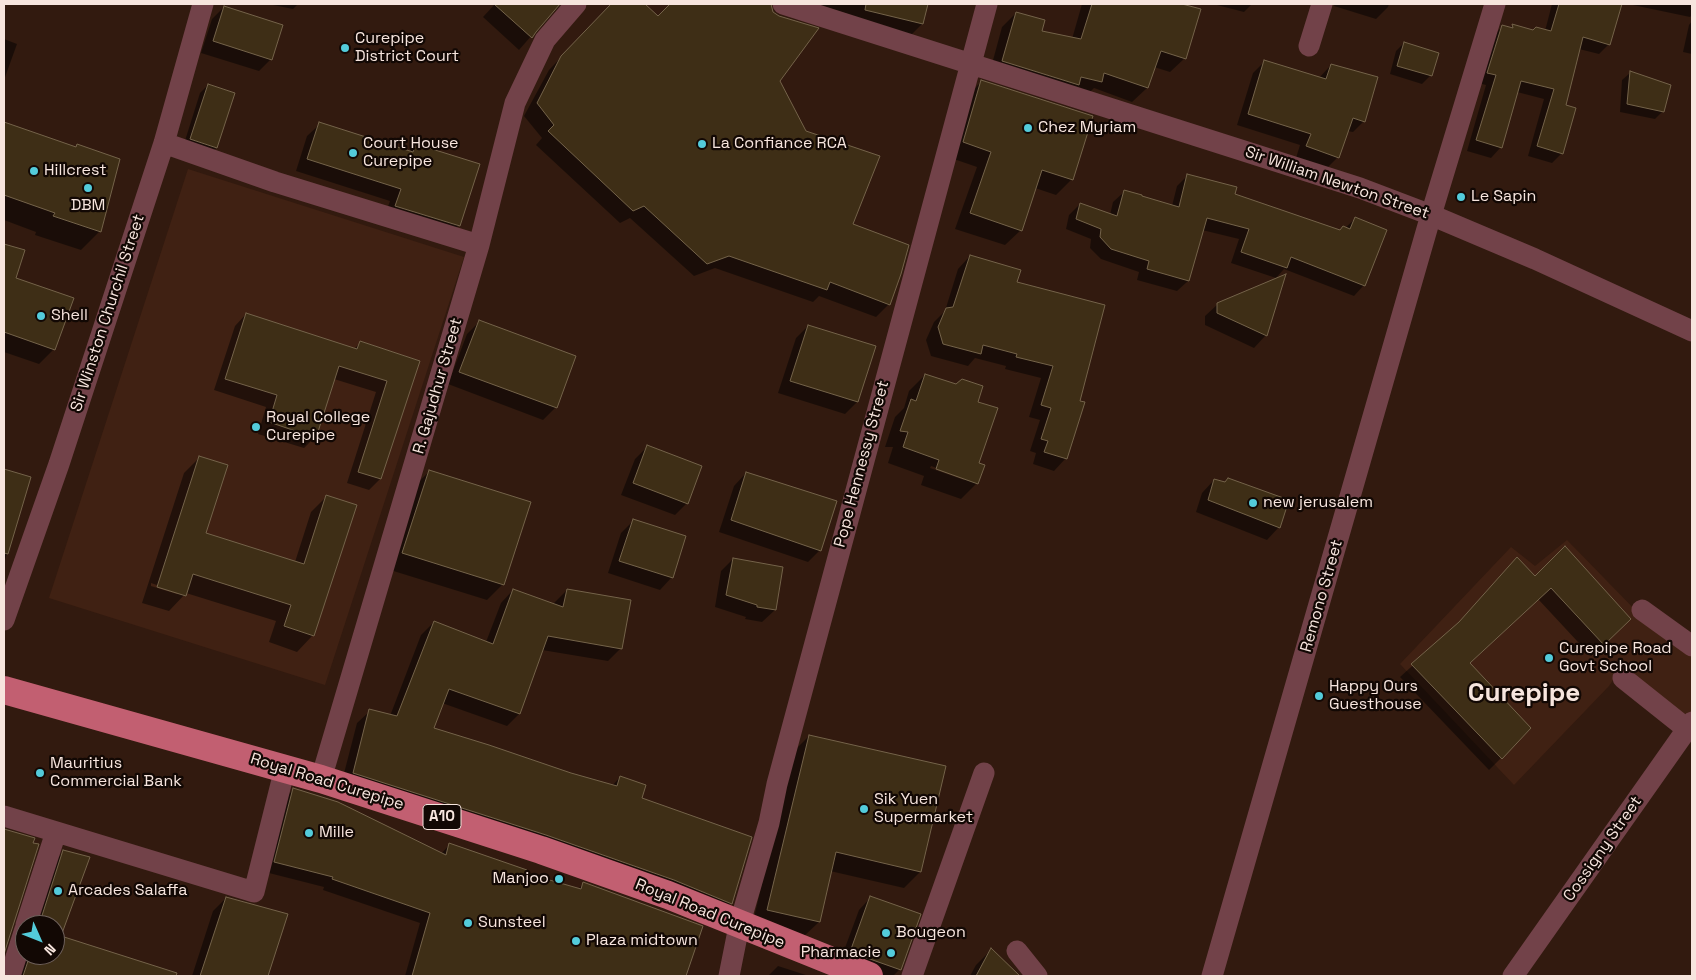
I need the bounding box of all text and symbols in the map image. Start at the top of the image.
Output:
place label: Curepipe District Court [355,29,459,67]
marker: Curepipe District Court [339,42,351,54]
place label: Chez Myriam [1038,118,1136,138]
marker: Chez Myriam [1022,122,1034,134]
place label: Court House Curepipe [363,134,459,172]
place label: La Confiance RCA [712,134,847,154]
marker: La Confiance RCA [696,138,708,150]
street label: Sir William Newton Street [1243,142,1431,224]
marker: Court House Curepipe [347,147,359,159]
place label: Hillcrest [44,161,107,181]
marker: Hillcrest [28,165,40,177]
marker: DBM [82,182,94,194]
place label: Le Sapin [1471,187,1536,207]
marker: Le Sapin [1455,191,1467,203]
place label: DBM [71,196,105,216]
street label: Sir Winston Churchil Street [67,212,149,414]
place label: Shell [51,306,88,326]
marker: Shell [35,310,47,322]
street label: R. Gajudhur Street [409,316,467,456]
street label: Pope Hennessy Street [830,379,894,549]
place label: Royal College Curepipe [266,408,370,446]
marker: Royal College Curepipe [250,421,262,433]
place label: new jerusalem [1263,493,1373,513]
marker: new jerusalem [1247,497,1259,509]
street label: Remono Street [1297,538,1347,654]
place label: Curepipe Road Govt School [1559,639,1672,677]
marker: Curepipe Road Govt School [1543,652,1555,664]
place label: Happy Ours Guesthouse [1329,677,1422,715]
district label: Curepipe [1468,678,1580,710]
marker: Happy Ours Guesthouse [1313,690,1325,702]
street label: Royal Road Curepipe [248,749,406,815]
place label: Mauritius Commercial Bank [50,754,182,792]
marker: Mauritius Commercial Bank [34,767,46,779]
place label: Sik Yuen Supermarket [874,790,973,828]
street label: Cossigny Street [1560,793,1646,905]
marker: Sik Yuen Supermarket [858,803,870,815]
road number: A10 [423,804,461,830]
place label: Mille [319,823,354,843]
marker: Mille [303,827,315,839]
place label: Manjoo [492,869,549,889]
marker: Manjoo [553,873,565,885]
street label: Royal Road Curepipe [632,875,788,953]
place label: Arcades Salaffa [68,881,188,901]
marker: Arcades Salaffa [52,885,64,897]
place label: Sunsteel [478,913,546,933]
north arrow [15,915,65,965]
marker: Sunsteel [462,917,474,929]
place label: Bougeon [896,923,966,943]
marker: Bougeon [880,927,892,939]
place label: Plaza midtown [586,931,698,951]
marker: Plaza midtown [570,935,582,947]
text: N [40,940,60,959]
place label: Pharmacie [801,943,881,963]
marker: Pharmacie [885,947,897,959]

